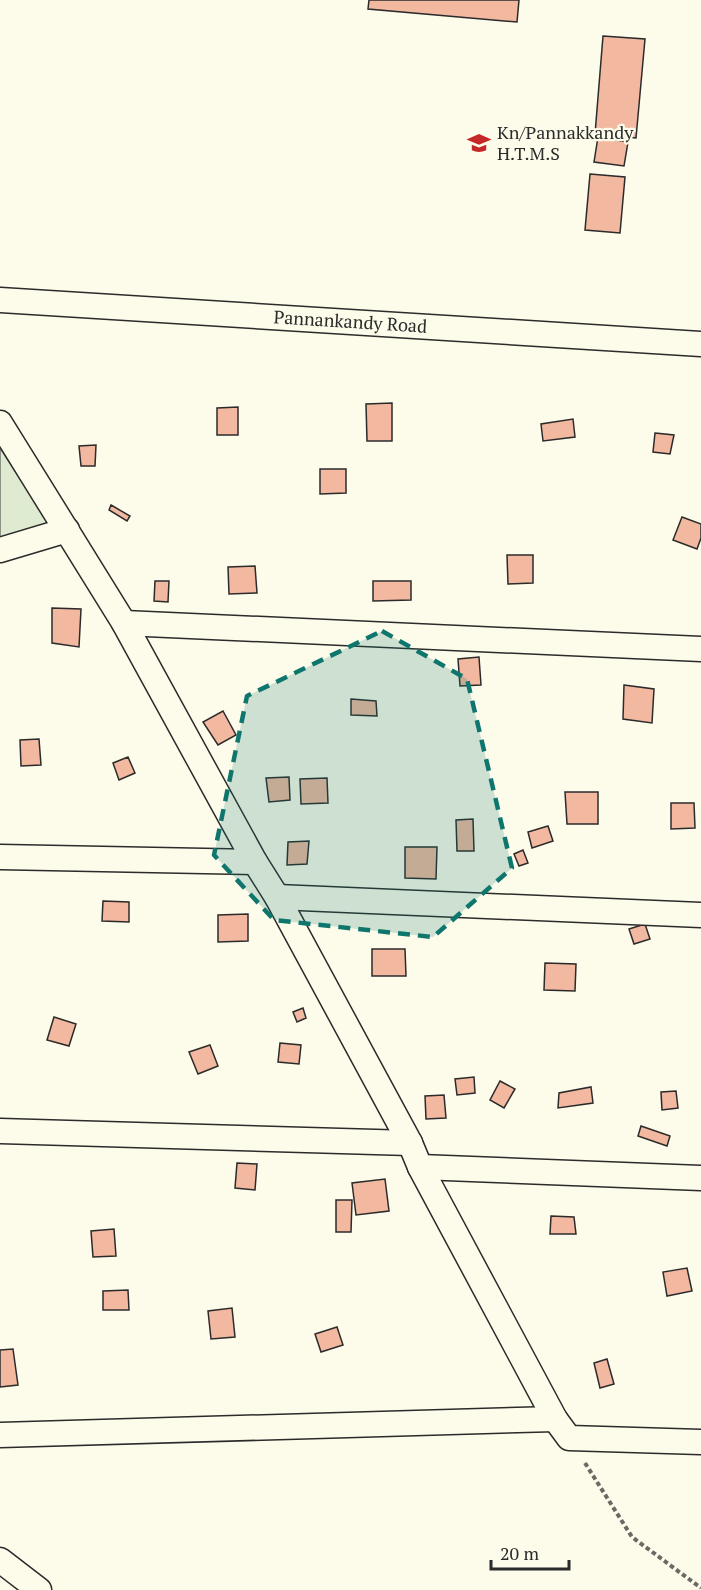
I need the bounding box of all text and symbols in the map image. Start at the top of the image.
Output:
place label: Kn/Pannakkandy H.T.M.S [497,120,634,165]
school or university icon: Kn/Pannakkandy H.T.M.S [466,130,492,156]
street label: Pannankandy Road [273,304,428,338]
scale bar [491,1533,569,1571]
text: 20 m [500,1541,540,1565]

